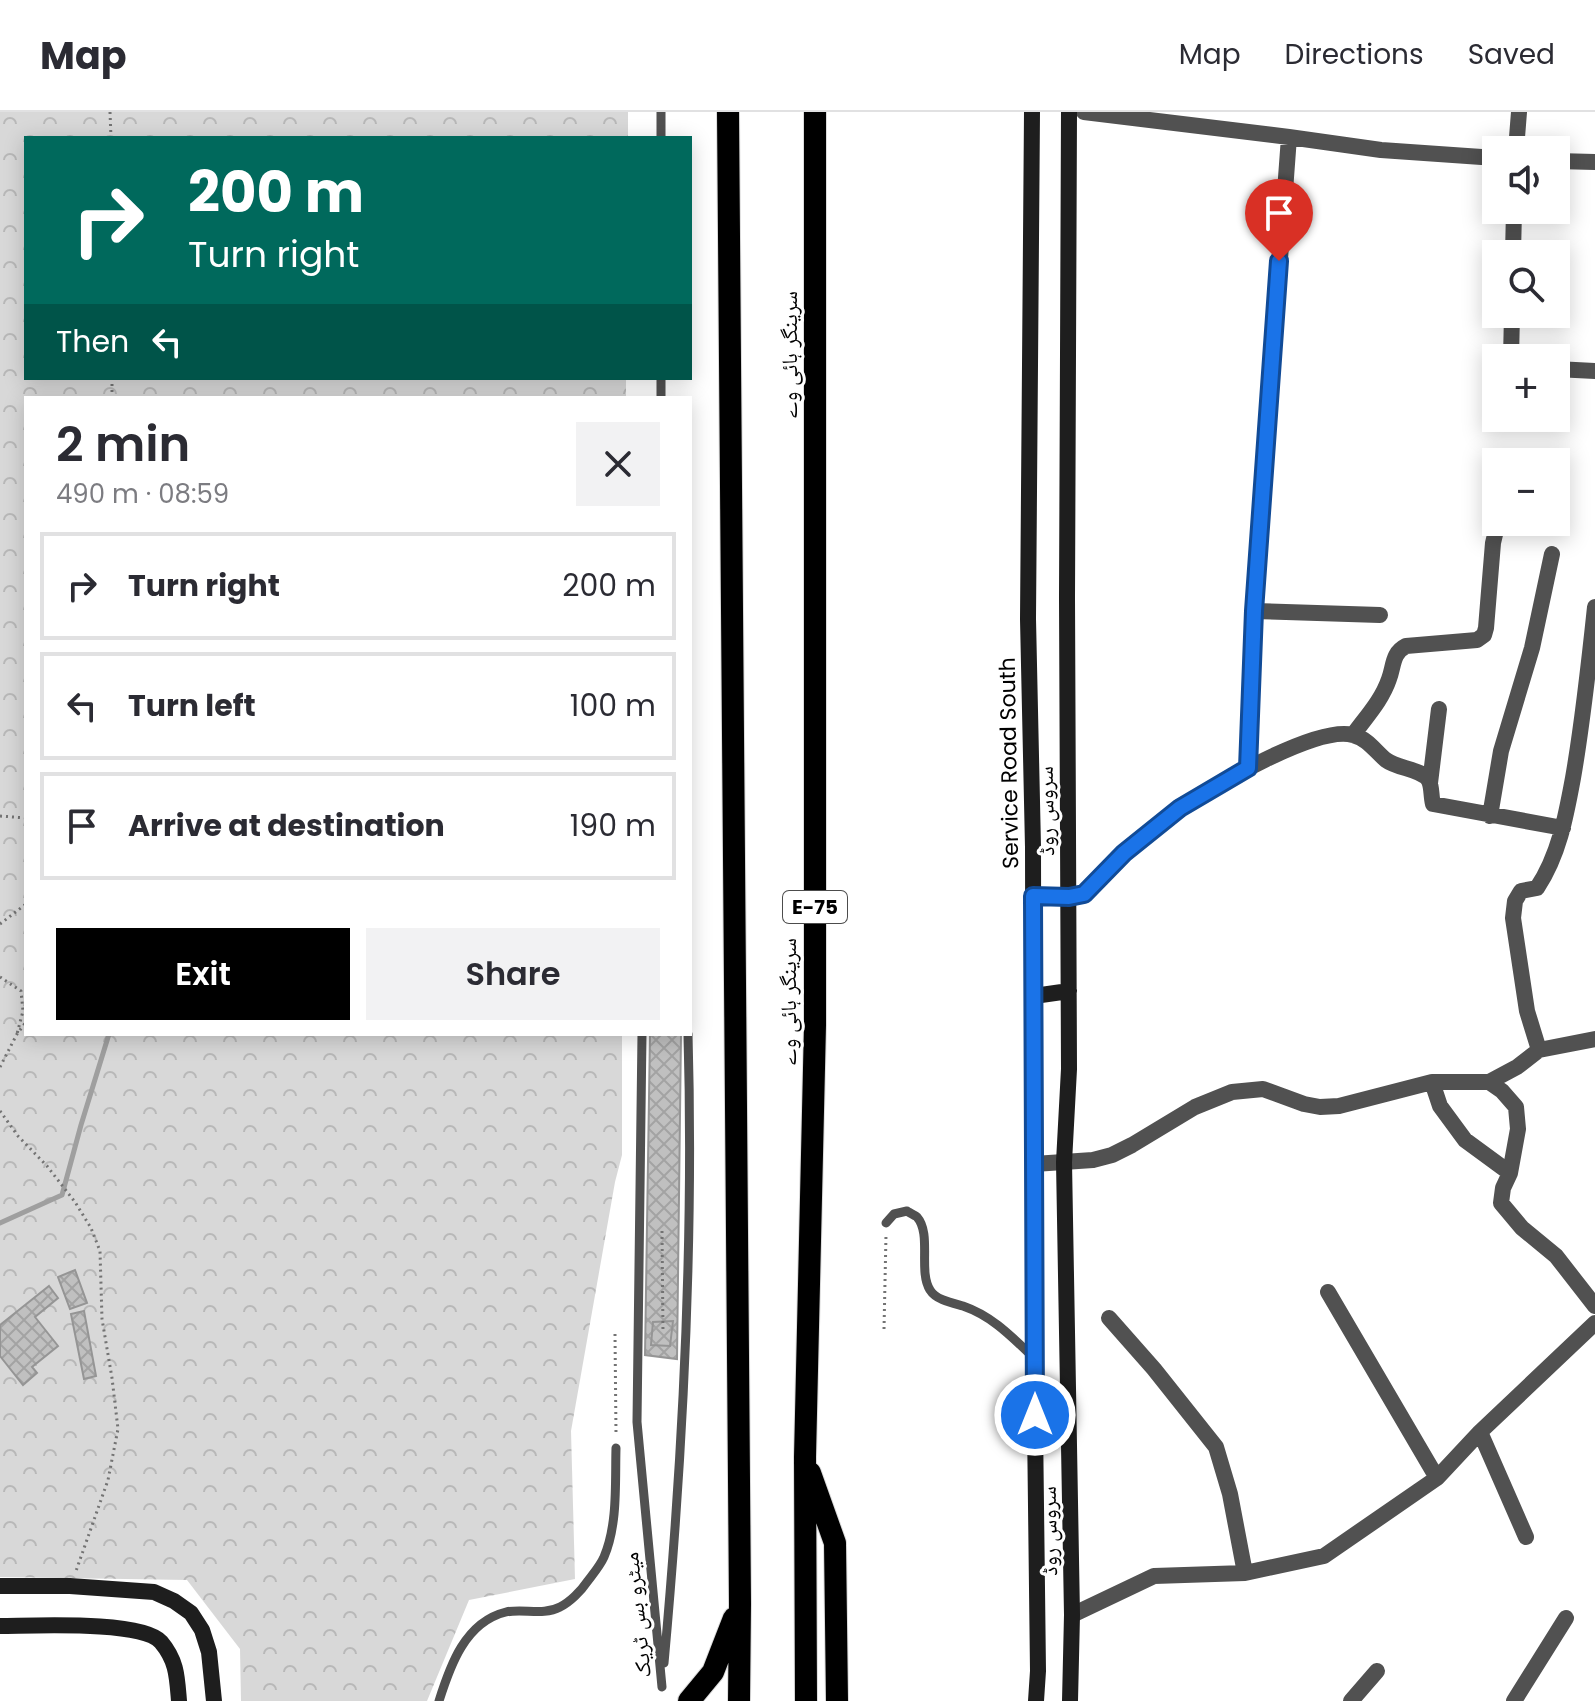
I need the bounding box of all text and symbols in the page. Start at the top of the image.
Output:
text: Map [40,29,127,82]
text: Map [1179,35,1241,74]
text: Directions [1285,35,1424,74]
text: Saved [1468,35,1555,74]
map controls [1482,136,1570,536]
button: sound [1482,136,1570,224]
text: 200 m [188,153,364,232]
icon: right [56,168,160,272]
pin [1245,179,1313,261]
icon: arrive [1257,191,1301,235]
text: Turn right [188,229,359,280]
button: search [1482,240,1570,328]
street label: سرینگر ہائی وے [774,291,805,419]
text: Then [56,320,129,363]
icon: left [145,320,189,364]
button: + [1482,344,1570,432]
text: 2 min [56,411,190,478]
button: close [576,422,660,506]
button: − [1482,448,1570,536]
text: 490 m · 08:59 [56,476,229,512]
icon: right [60,564,104,608]
text: Turn right [128,564,280,607]
text: 200 m [562,564,656,607]
street label: Service Road South [992,657,1026,869]
icon: left [60,684,104,728]
text: Turn left [128,684,256,727]
text: 100 m [570,684,656,727]
street label: سروس روڈ [1030,766,1062,856]
icon: arrive [60,804,104,848]
text: Arrive at destination [128,804,445,847]
text: 190 m [570,804,656,847]
road number: E-75 [783,891,847,923]
button: Exit [56,928,350,1020]
button: Share [366,928,660,1020]
street label: سرینگر ہائی وے [773,938,804,1066]
position arrow [993,1373,1077,1457]
street label: سروس روڈ [1033,1486,1065,1576]
street label: میٹرو بس ٹریک [615,1551,659,1679]

